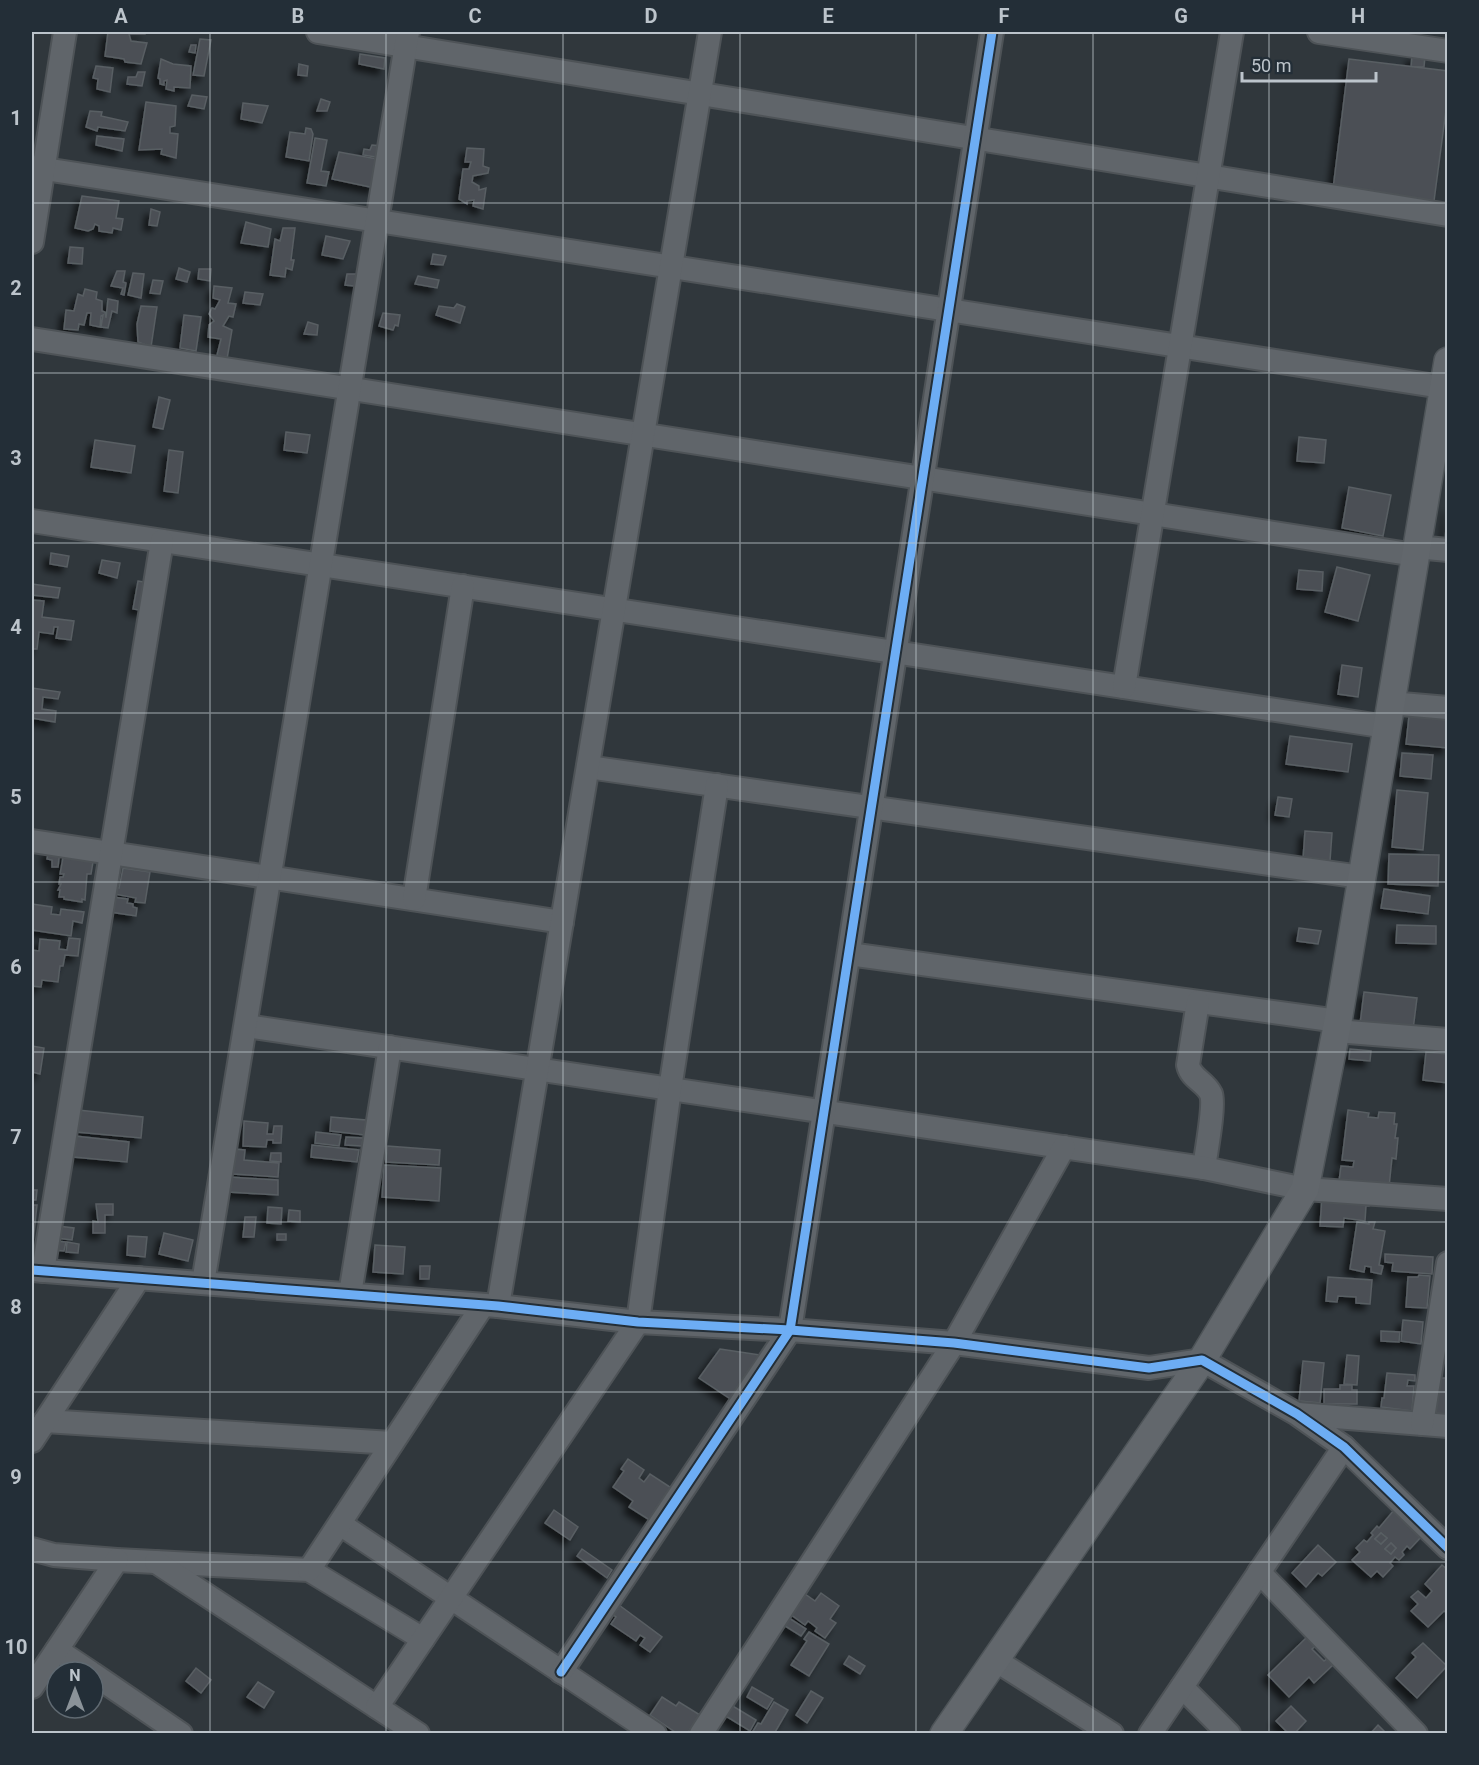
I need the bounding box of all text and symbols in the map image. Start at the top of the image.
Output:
text: A [114,4,128,28]
text: B [292,4,304,28]
text: C [468,4,482,28]
text: D [645,4,658,28]
text: E [822,4,834,28]
text: F [999,4,1010,28]
text: G [1174,4,1188,28]
text: H [1351,4,1365,28]
scale bar [1242,45,1376,83]
text: 50 m [1251,55,1291,76]
text: 1 [10,106,22,130]
text: 2 [10,276,22,300]
text: 3 [10,446,22,470]
text: 4 [10,615,22,639]
text: 5 [10,785,22,809]
text: 6 [10,955,22,979]
text: 7 [10,1125,22,1149]
text: 8 [10,1295,22,1319]
text: 9 [10,1465,22,1489]
text: 10 [5,1635,27,1659]
north arrow [45,1660,105,1720]
text: N [69,1666,81,1685]

